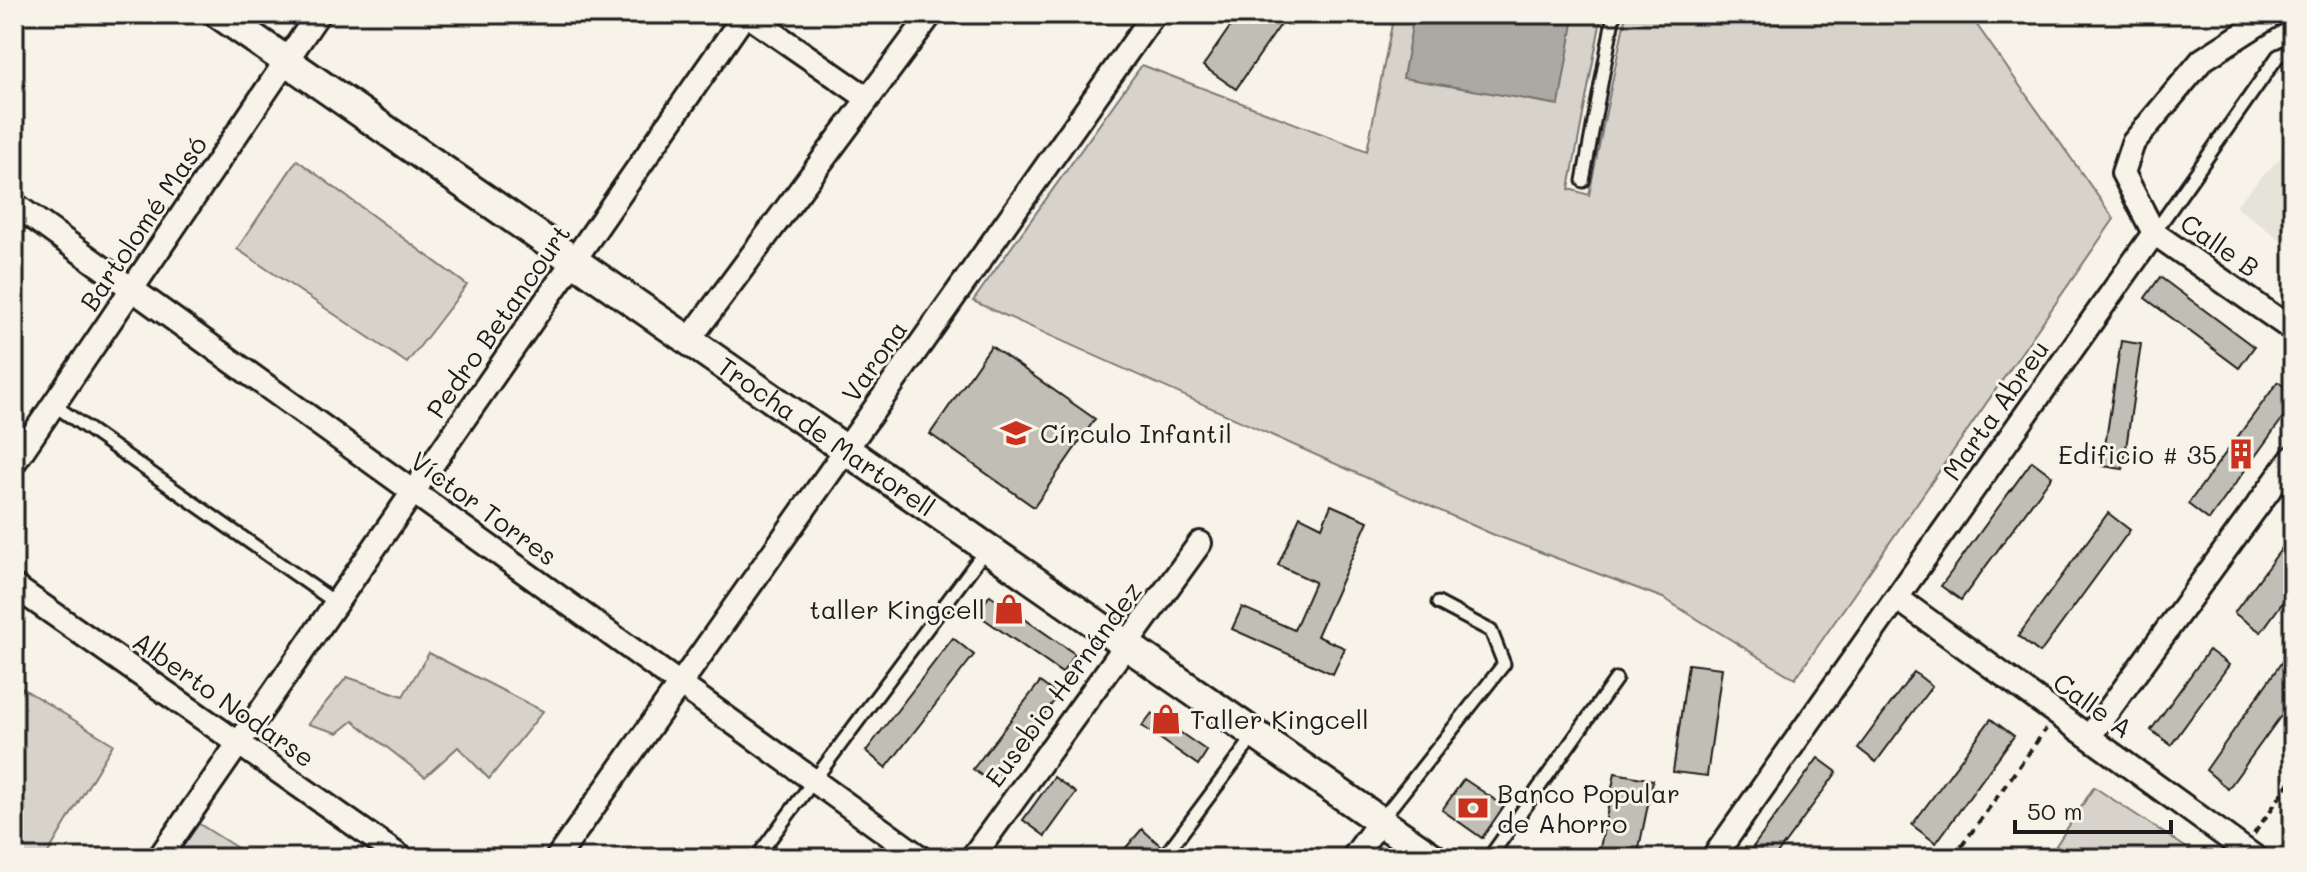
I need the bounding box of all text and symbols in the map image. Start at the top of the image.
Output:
street label: Bartolomé Masó [72,129,214,317]
street label: Calle B [2174,206,2266,284]
street label: Pedro Betancourt [418,217,578,425]
street label: Varona [834,314,914,408]
street label: Marta Abreu [1934,333,2056,487]
street label: Trocha de Martorell [711,349,942,524]
school or university icon: Círculo Infantil [999,416,1033,450]
place label: Círculo Infantil [1040,416,1232,450]
place label: Edificio # 35 [2058,437,2217,471]
building icon: Edificio # 35 [2224,437,2258,471]
street label: Víctor Torres [404,443,564,573]
street label: Eusebio Hernández [977,575,1149,793]
place label: taller Kingcell [809,592,985,626]
shop icon: taller Kingcell [992,592,1026,626]
street label: Alberto Nodarse [126,624,322,774]
street label: Calle A [2047,665,2139,745]
shop icon: Taller Kingcell [1149,702,1183,736]
place label: Taller Kingcell [1190,702,1369,736]
place label: Banco Popular de Ahorro [1497,776,1680,840]
scale bar [2015,784,2171,834]
bank icon: Banco Popular de Ahorro [1456,791,1490,825]
text: 50 m [2027,795,2083,826]

